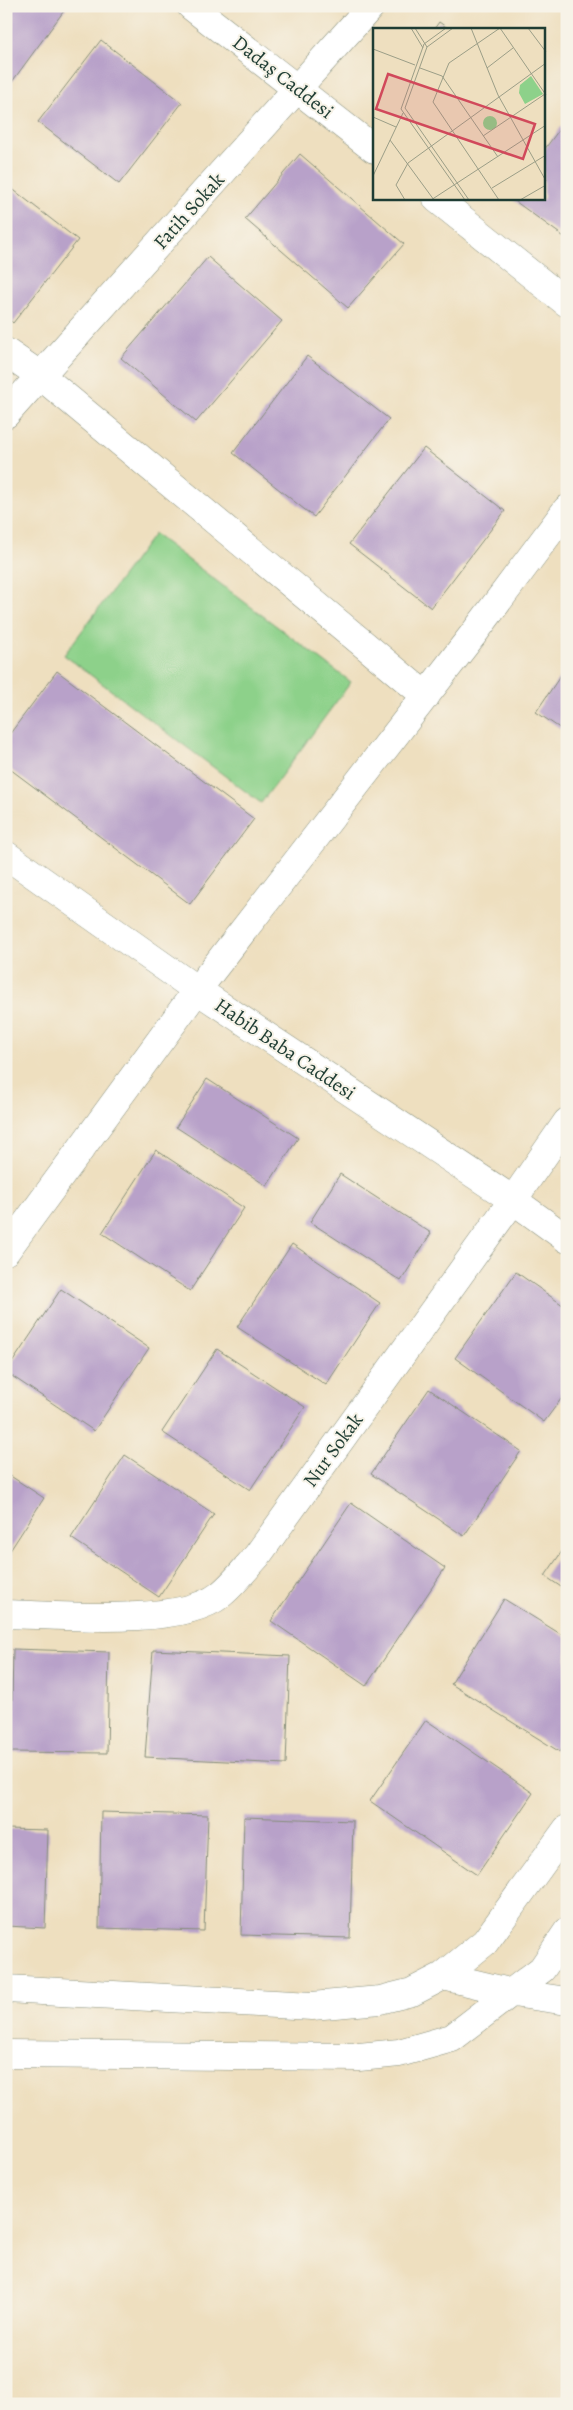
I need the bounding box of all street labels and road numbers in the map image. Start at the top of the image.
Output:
street label: Dadaş Caddesi [227,29,339,125]
street label: Fatih Sokak [147,167,231,255]
street label: Habib Baba Caddesi [209,992,361,1106]
street label: Nur Sokak [297,1407,369,1493]

